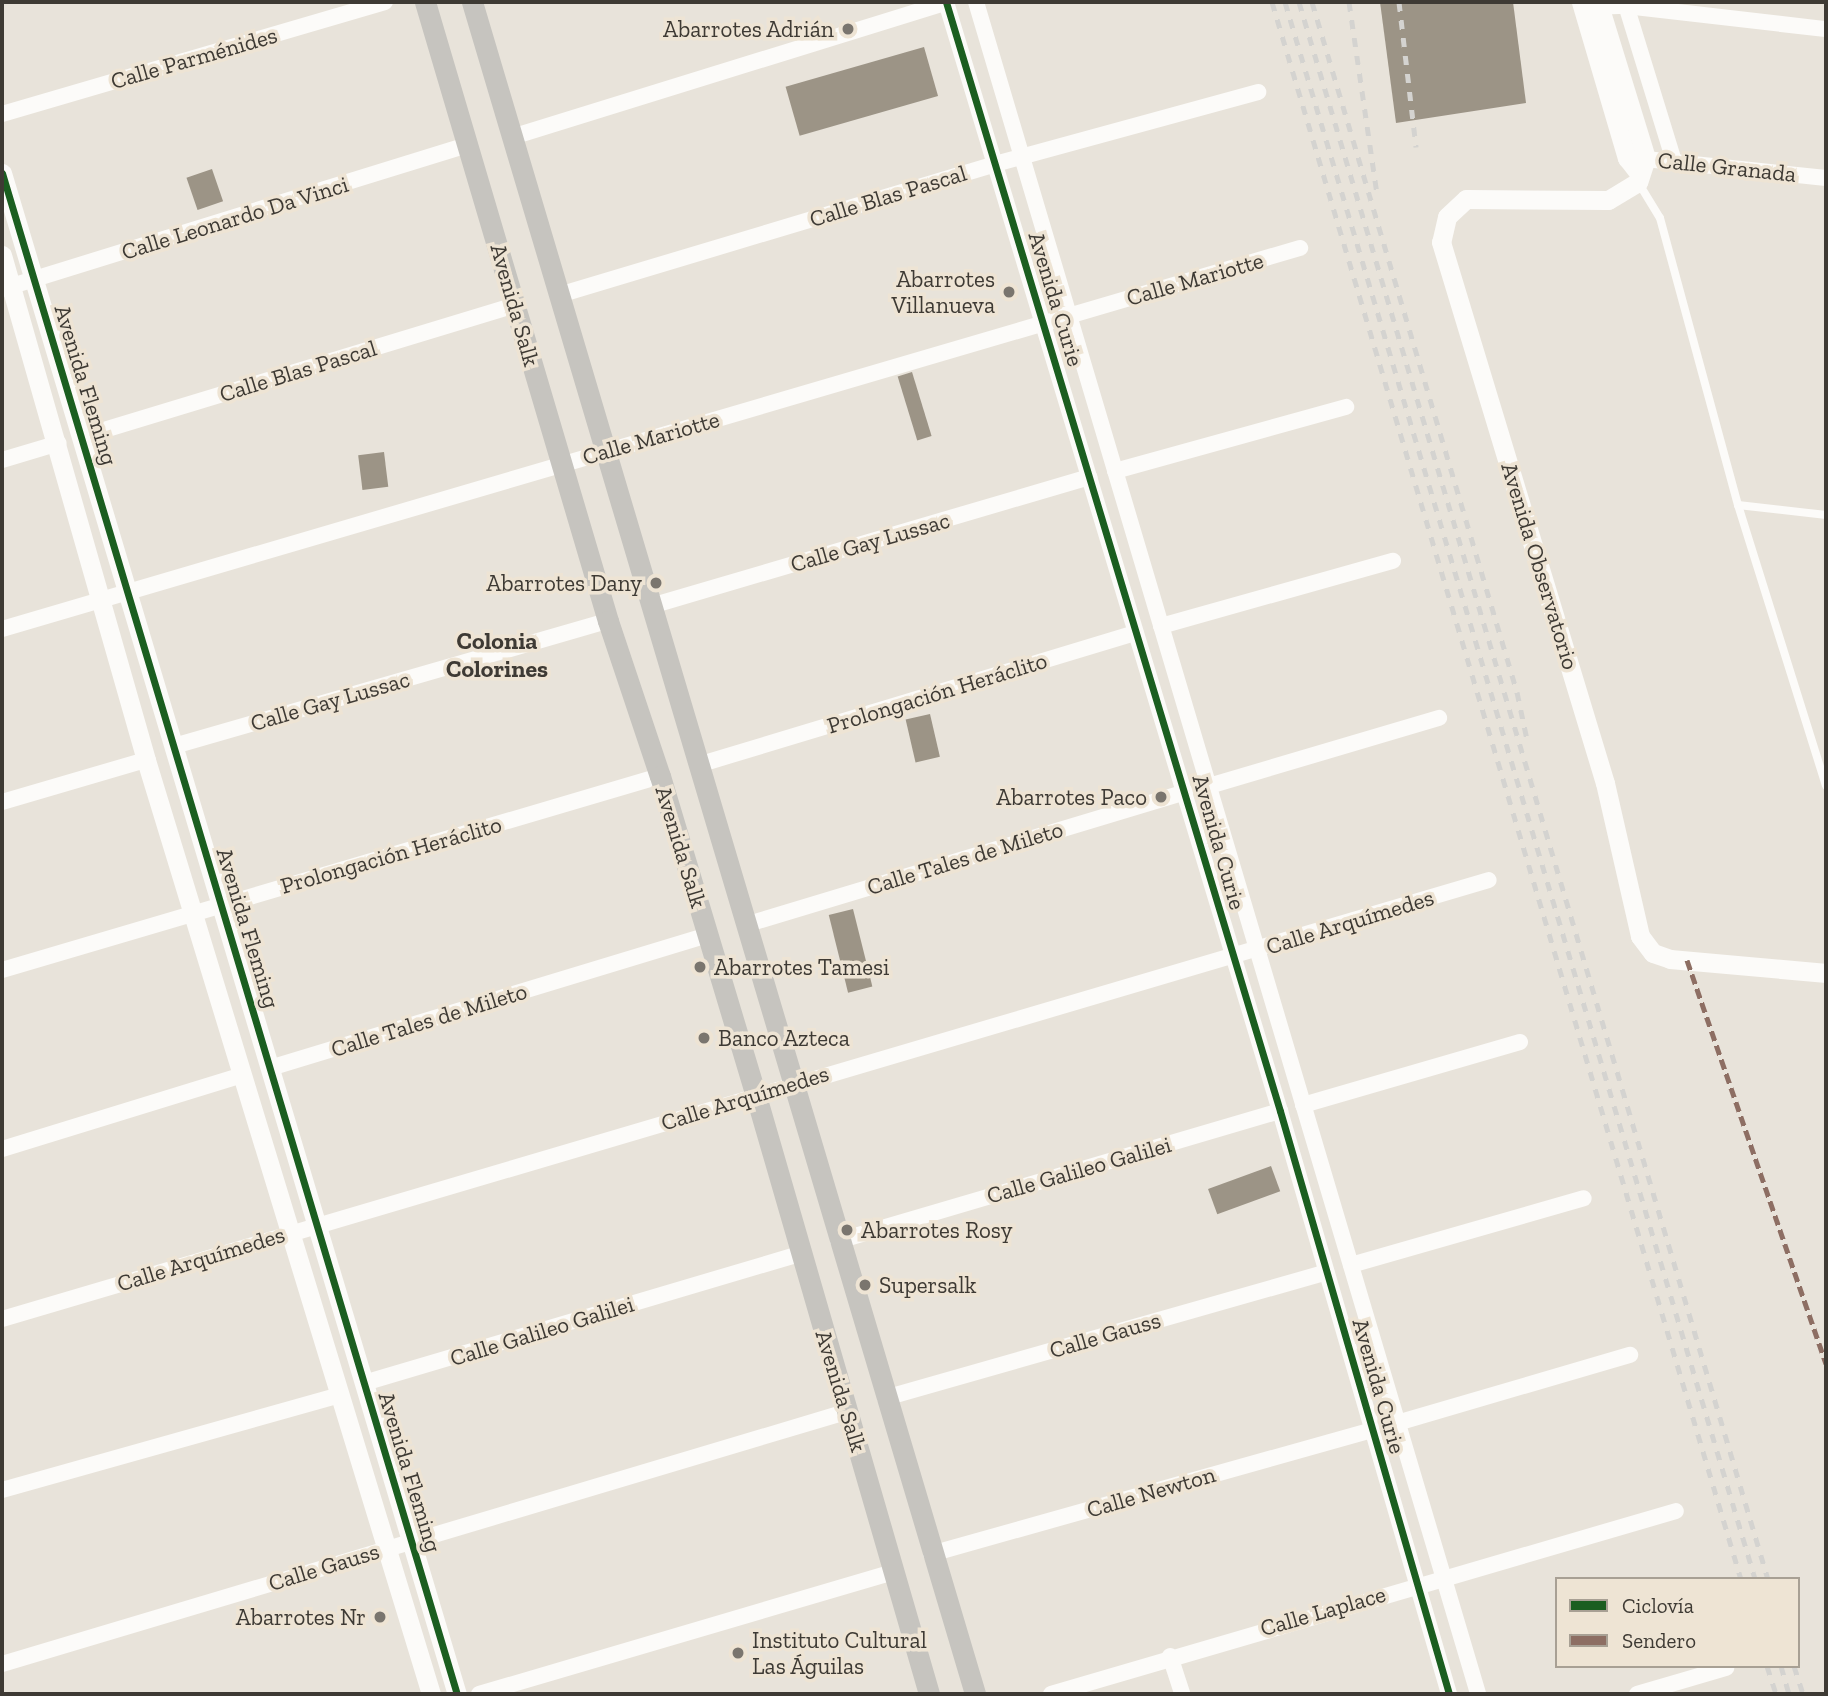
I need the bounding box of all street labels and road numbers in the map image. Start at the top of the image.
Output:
street label: Calle Parménides [108,21,280,95]
street label: Calle Granada [1656,146,1798,188]
street label: Calle Blas Pascal [806,159,970,233]
street label: Calle Leonardo Da Vinci [118,170,352,266]
street label: Avenida Curie [1022,228,1090,370]
street label: Avenida Salk [484,241,546,369]
street label: Calle Mariotte [1123,246,1267,312]
street label: Avenida Fleming [48,301,124,469]
street label: Calle Blas Pascal [216,334,380,408]
street label: Calle Mariotte [579,405,723,471]
street label: Avenida Observatorio [1495,459,1585,673]
street label: Calle Gay Lussac [787,506,953,578]
street label: Prolongación Heráclito [824,646,1050,740]
street label: Calle Gay Lussac [247,665,413,737]
street label: Avenida Curie [1187,771,1251,913]
street label: Avenida Salk [649,783,713,911]
street label: Prolongación Heráclito [277,810,505,900]
street label: Calle Tales de Mileto [864,815,1066,901]
street label: Avenida Fleming [210,844,286,1012]
street label: Calle Arquímedes [1262,883,1438,961]
street label: Calle Tales de Mileto [328,977,530,1063]
street label: Calle Arquímedes [657,1059,833,1137]
street label: Calle Galileo Galilei [984,1130,1174,1210]
street label: Calle Arquímedes [113,1220,289,1298]
street label: Calle Galileo Galilei [447,1290,637,1372]
street label: Calle Gauss [1046,1306,1164,1364]
street label: Avenida Curie [1347,1315,1411,1457]
street label: Avenida Salk [809,1327,873,1455]
street label: Avenida Fleming [372,1388,448,1556]
street label: Calle Newton [1084,1460,1218,1524]
street label: Calle Gauss [265,1537,383,1597]
street label: Calle Laplace [1257,1580,1389,1642]

